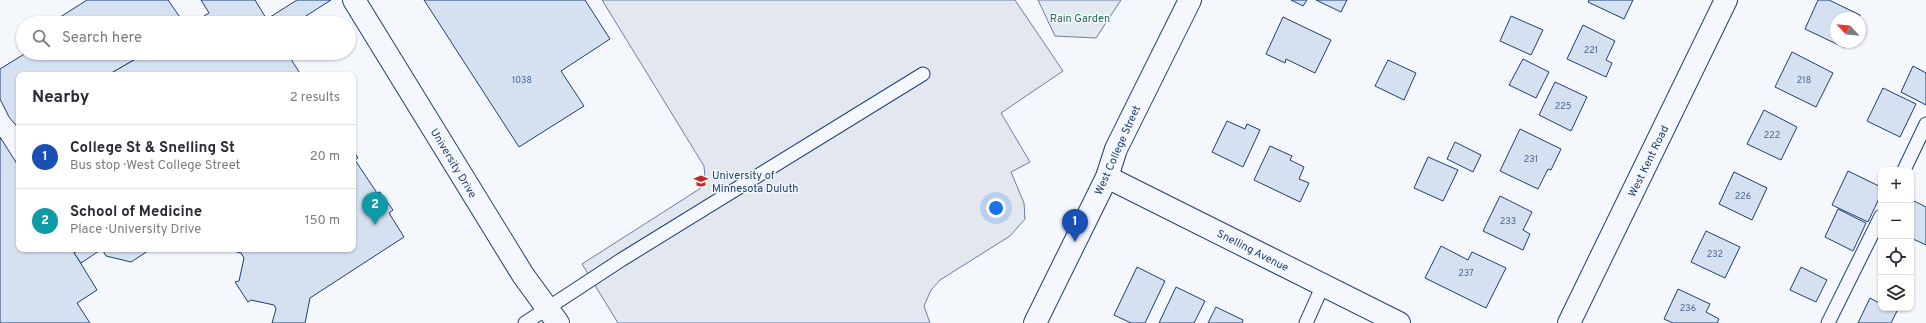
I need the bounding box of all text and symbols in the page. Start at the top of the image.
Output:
park label: Rain Garden [1050,12,1110,26]
north arrow [1830,12,1866,48]
search box [16,16,356,60]
icon: search [30,27,52,49]
text: Search here [62,29,142,48]
house number: 221 [1584,45,1598,56]
house number: 1038 [512,75,532,86]
house number: 218 [1797,75,1811,86]
text: Nearby [32,87,89,109]
text: 2 results [290,90,340,106]
house number: 225 [1555,101,1571,112]
street label: West College Street [1092,103,1144,197]
street label: West Kent Road [1626,123,1672,200]
street label: University Drive [427,126,479,201]
house number: 222 [1764,130,1780,141]
text: College St & Snelling St [70,139,235,158]
text: 1 [42,149,48,165]
text: 20 m [310,149,340,165]
house number: 231 [1524,154,1538,165]
text: Bus stop · West College Street [70,158,240,174]
map controls [1878,167,1914,311]
button: + [1878,167,1914,203]
place label: University of Minnesota Duluth [712,169,799,196]
school or university icon: University of Minnesota Duluth [693,173,709,189]
house number: 226 [1735,191,1751,202]
pin: 2 [362,192,388,225]
your location [986,198,1006,218]
text: School of Medicine [70,203,202,222]
button: − [1878,203,1914,239]
pin: 1 [1062,209,1088,242]
text: 2 [41,213,49,229]
text: 150 m [305,213,340,229]
house number: 233 [1500,216,1516,227]
text: Place · University Drive [70,222,201,238]
street label: Snelling Avenue [1214,227,1291,275]
button: locate [1878,239,1914,275]
house number: 232 [1707,249,1723,260]
house number: 237 [1458,268,1474,279]
button: layers [1878,275,1914,311]
house number: 236 [1680,303,1696,314]

